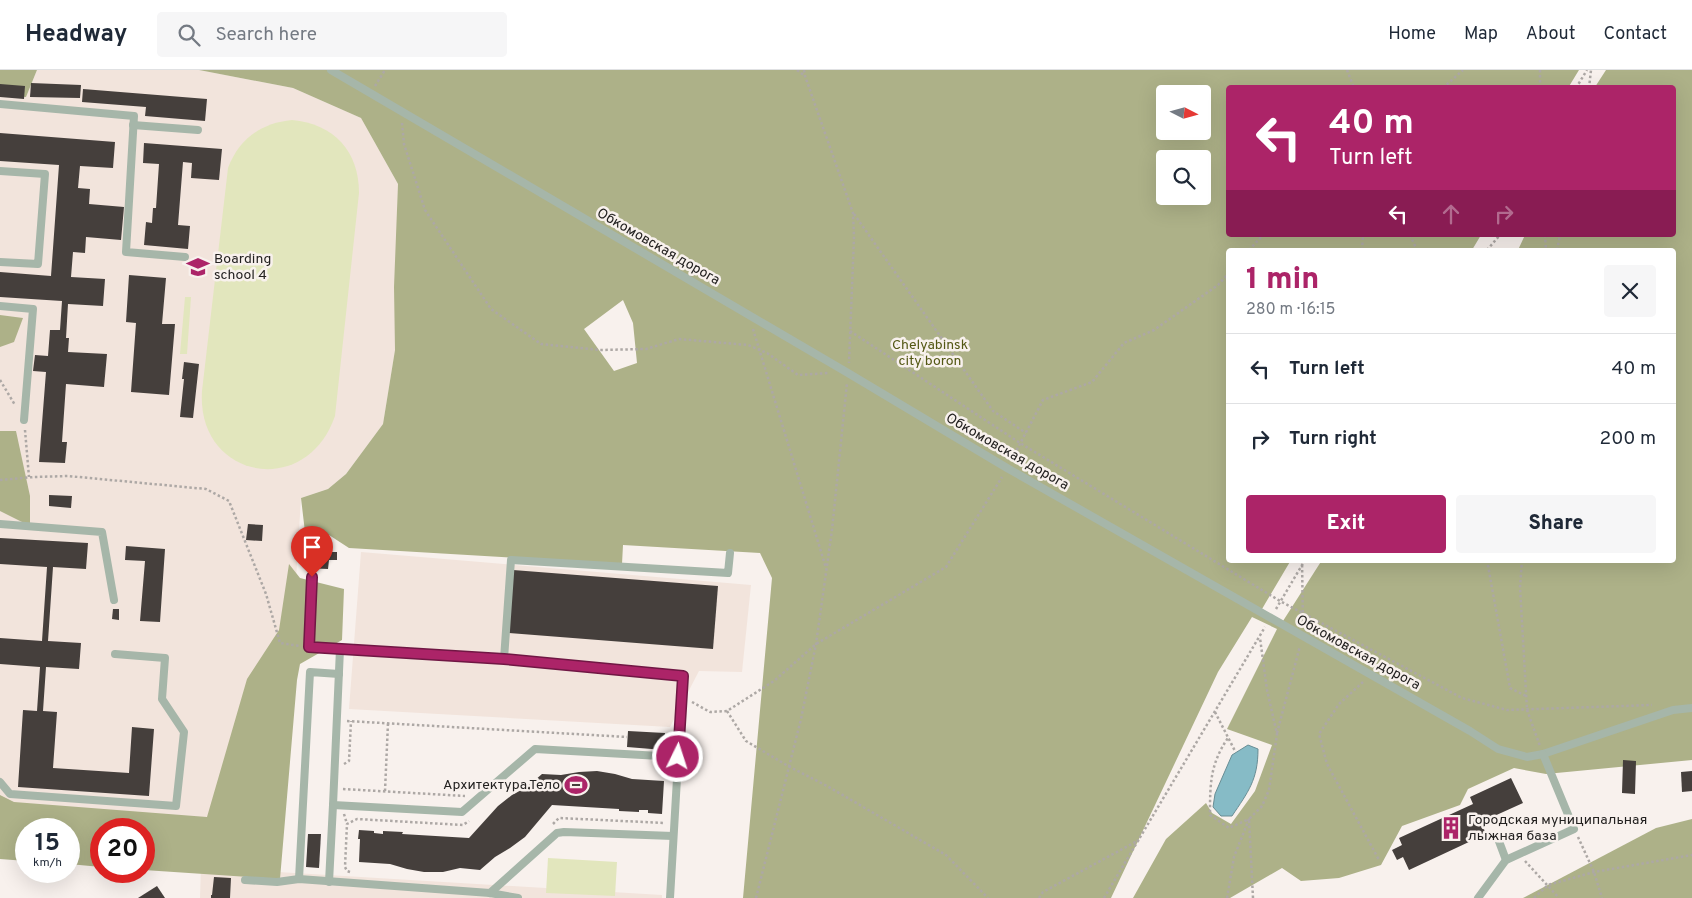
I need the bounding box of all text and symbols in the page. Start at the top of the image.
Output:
search box [157,12,507,57]
text: Headway [25,20,127,50]
icon: search [175,21,203,49]
text: Search here [215,23,317,47]
text: Home [1388,23,1436,46]
text: Map [1464,23,1498,46]
text: About [1526,23,1575,46]
text: Contact [1603,23,1667,46]
north arrow [1156,85,1211,140]
map controls [1156,85,1211,205]
text: 40 m [1329,102,1414,146]
icon: left [1246,105,1311,170]
text: Turn left [1329,145,1412,172]
button: search [1156,150,1211,205]
icon: left [1384,200,1412,228]
icon: ahead [1437,200,1465,228]
icon: right [1490,200,1518,228]
street label: Обкомовская дорога [593,205,723,289]
place label: Boarding school 4 [214,251,271,284]
school or university icon: Boarding school 4 [185,254,211,280]
text: 1 min [1246,262,1319,299]
button: close [1604,265,1656,317]
text: 280 m · 16:15 [1246,300,1336,320]
park label: Chelyabinsk city boron [892,337,968,370]
icon: left [1246,355,1274,383]
text: Turn left [1289,357,1365,381]
text: 40 m [1611,357,1656,381]
street label: Обкомовская дорога [942,410,1072,494]
icon: right [1246,425,1274,453]
text: Turn right [1289,427,1377,451]
text: 200 m [1600,427,1656,451]
button: Exit [1246,495,1446,553]
button: Share [1456,495,1656,553]
pin [291,526,333,577]
icon: arrive [298,533,326,561]
street label: Обкомовская дорога [1293,612,1423,694]
position arrow [651,730,703,782]
sports icon: Архитектура.Тело [563,772,589,798]
place label: Архитектура.Тело [443,777,560,794]
place label: Городская муниципальная лыжная база [1468,812,1647,845]
building icon: Городская муниципальная лыжная база [1438,815,1464,841]
speed limit sign: 20 [90,818,155,883]
text: 15 [35,828,60,860]
text: km/h [33,855,62,871]

